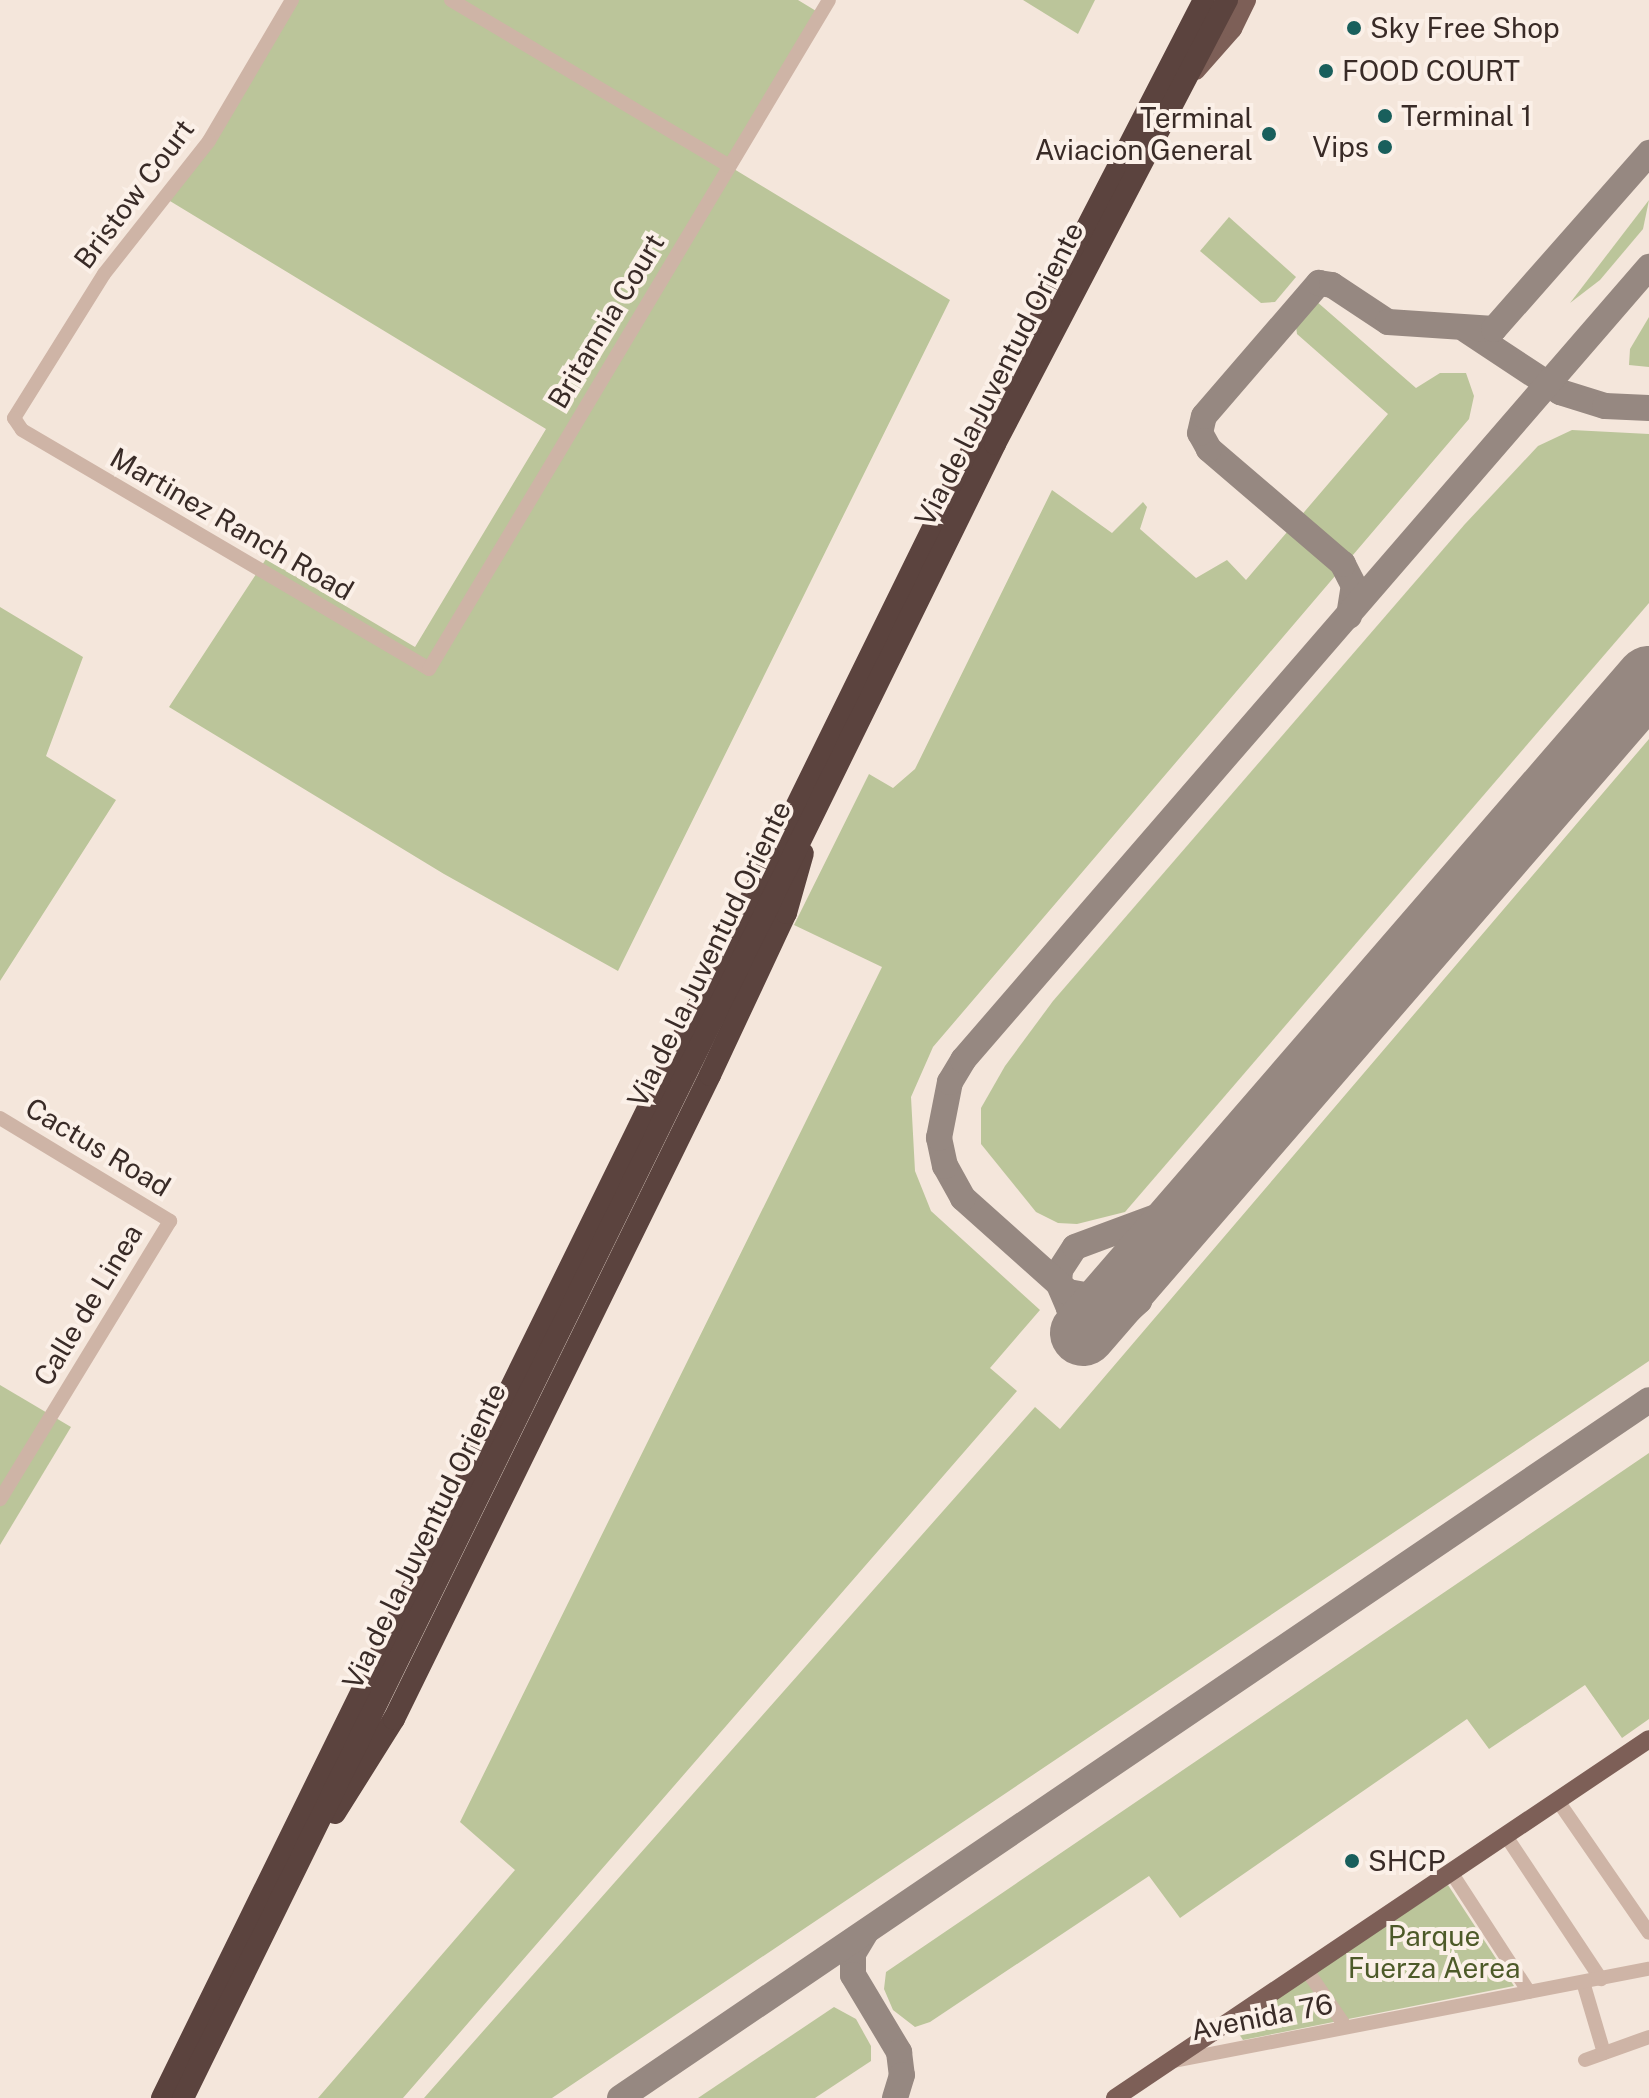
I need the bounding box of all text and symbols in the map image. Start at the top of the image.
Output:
place label: Sky Free Shop [1370,11,1560,45]
marker: Sky Free Shop [1345,19,1363,37]
place label: FOOD COURT [1342,54,1520,88]
marker: FOOD COURT [1317,62,1335,80]
place label: Terminal 1 [1401,99,1532,133]
place label: Terminal Aviacion General [1035,101,1253,167]
marker: Terminal 1 [1376,107,1394,125]
street label: Bristow Court [67,113,201,275]
marker: Terminal Aviacion General [1260,125,1278,143]
place label: Vips [1312,130,1369,164]
marker: Vips [1376,138,1394,156]
street label: Via de la Juventud Oriente [908,216,1090,532]
street label: Britannia Court [541,228,671,414]
street label: Martinez Ranch Road [104,441,360,607]
street label: Via de la Juventud Oriente [620,795,798,1113]
street label: Cactus Road [19,1091,177,1203]
street label: Calle de Linea [26,1218,150,1392]
street label: Via de la Juventud Oriente [335,1377,513,1695]
place label: SHCP [1368,1844,1445,1878]
marker: SHCP [1343,1852,1361,1870]
park label: Parque Fuerza Aerea [1348,1919,1520,1985]
street label: Avenida 76 [1188,1987,1336,2047]

